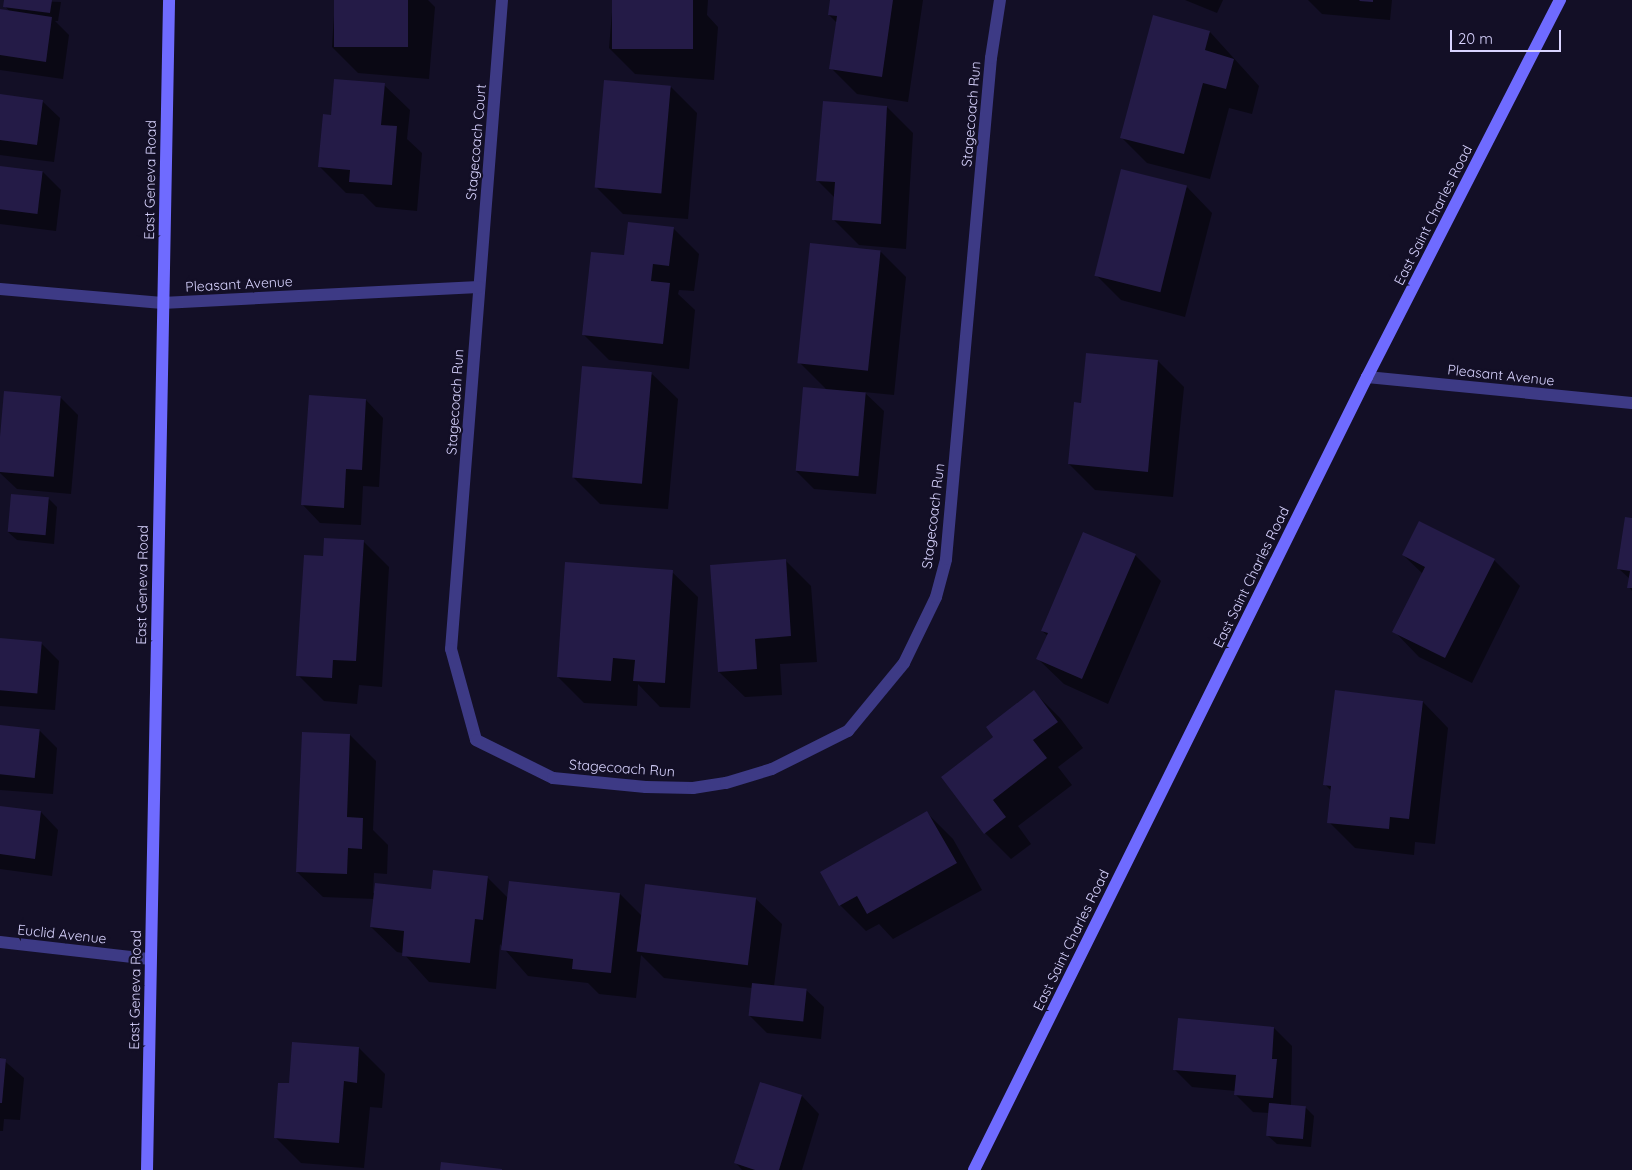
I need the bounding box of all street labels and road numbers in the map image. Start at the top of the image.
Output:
street label: Stagecoach Run [958,60,984,168]
street label: Stagecoach Court [463,83,489,201]
street label: East Geneva Road [141,120,159,240]
street label: East Saint Charles Road [1390,142,1476,288]
street label: Pleasant Avenue [185,273,293,295]
street label: Stagecoach Run [443,349,467,455]
street label: Pleasant Avenue [1447,361,1555,389]
street label: Stagecoach Run [918,462,948,570]
street label: East Saint Charles Road [1210,504,1292,650]
street label: East Geneva Road [133,525,151,645]
street label: Stagecoach Run [569,756,675,780]
street label: East Saint Charles Road [1030,867,1112,1013]
street label: Euclid Avenue [17,921,107,947]
street label: East Geneva Road [126,930,144,1050]

